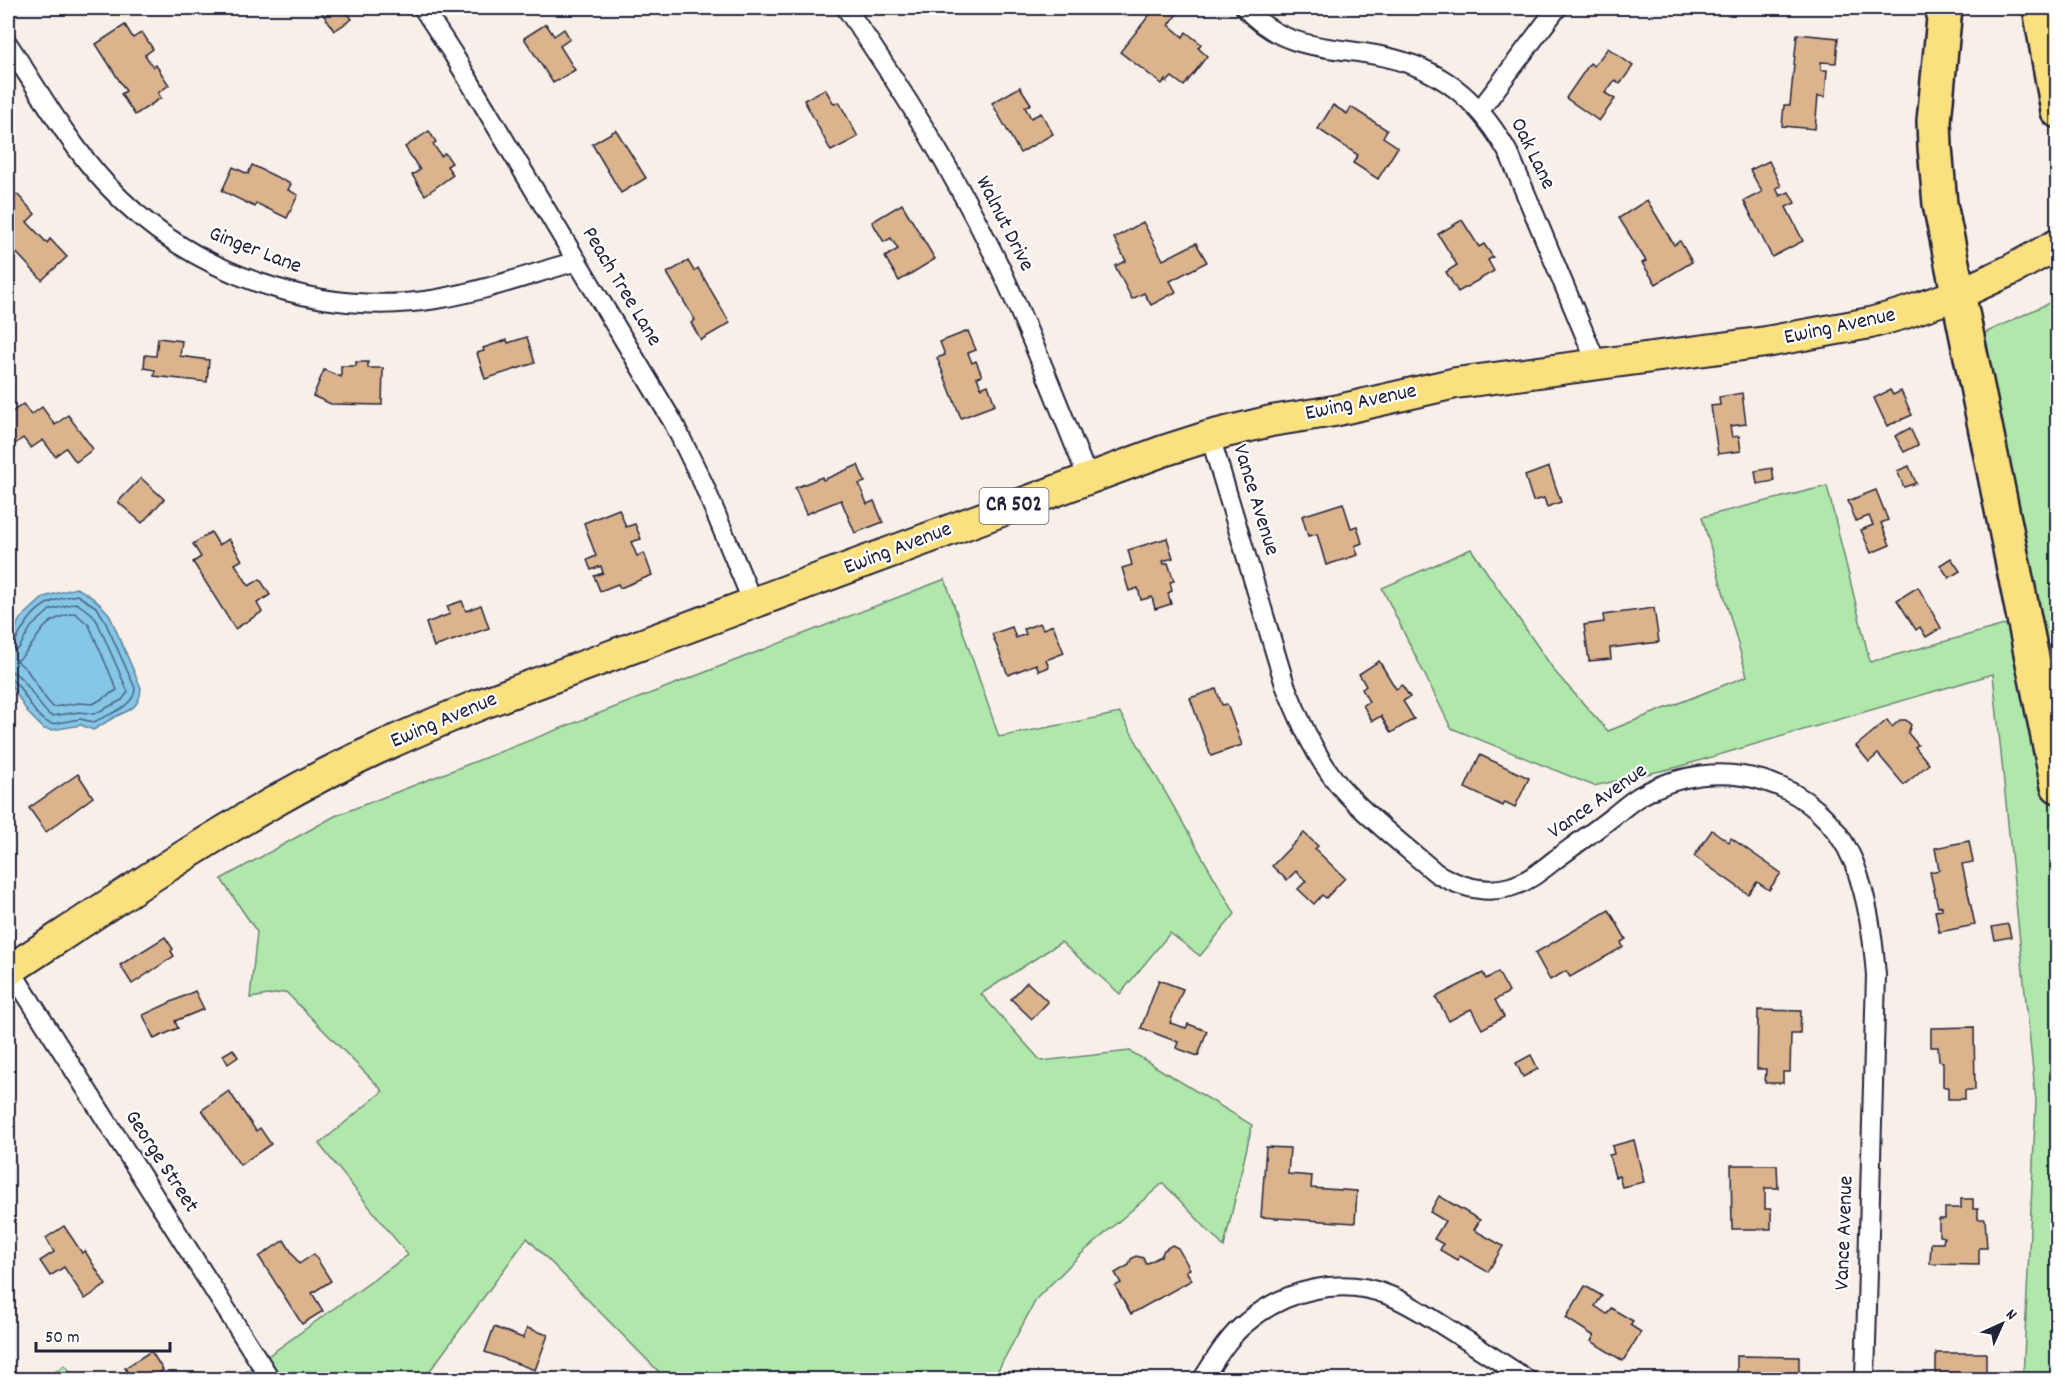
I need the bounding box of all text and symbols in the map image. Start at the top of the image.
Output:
street label: Oak Lane [1501,113,1563,195]
street label: Walnut Drive [967,171,1041,277]
street label: Ginger Lane [204,219,306,283]
street label: Peach Tree Lane [573,221,669,353]
street label: Ewing Avenue [1781,300,1899,354]
street label: Ewing Avenue [1302,376,1420,430]
street label: Vance Avenue [1223,441,1287,559]
road number: CR 502 [980,488,1048,524]
street label: Ewing Avenue [840,514,956,584]
street label: Ewing Avenue [386,685,502,757]
street label: Vance Avenue [1542,756,1654,848]
street label: George Street [116,1105,206,1219]
street label: Vance Avenue [1828,1175,1862,1291]
north arrow [1972,1294,2032,1354]
text: N [2000,1304,2022,1326]
scale bar [36,1315,170,1353]
text: 50 m [45,1326,80,1351]

